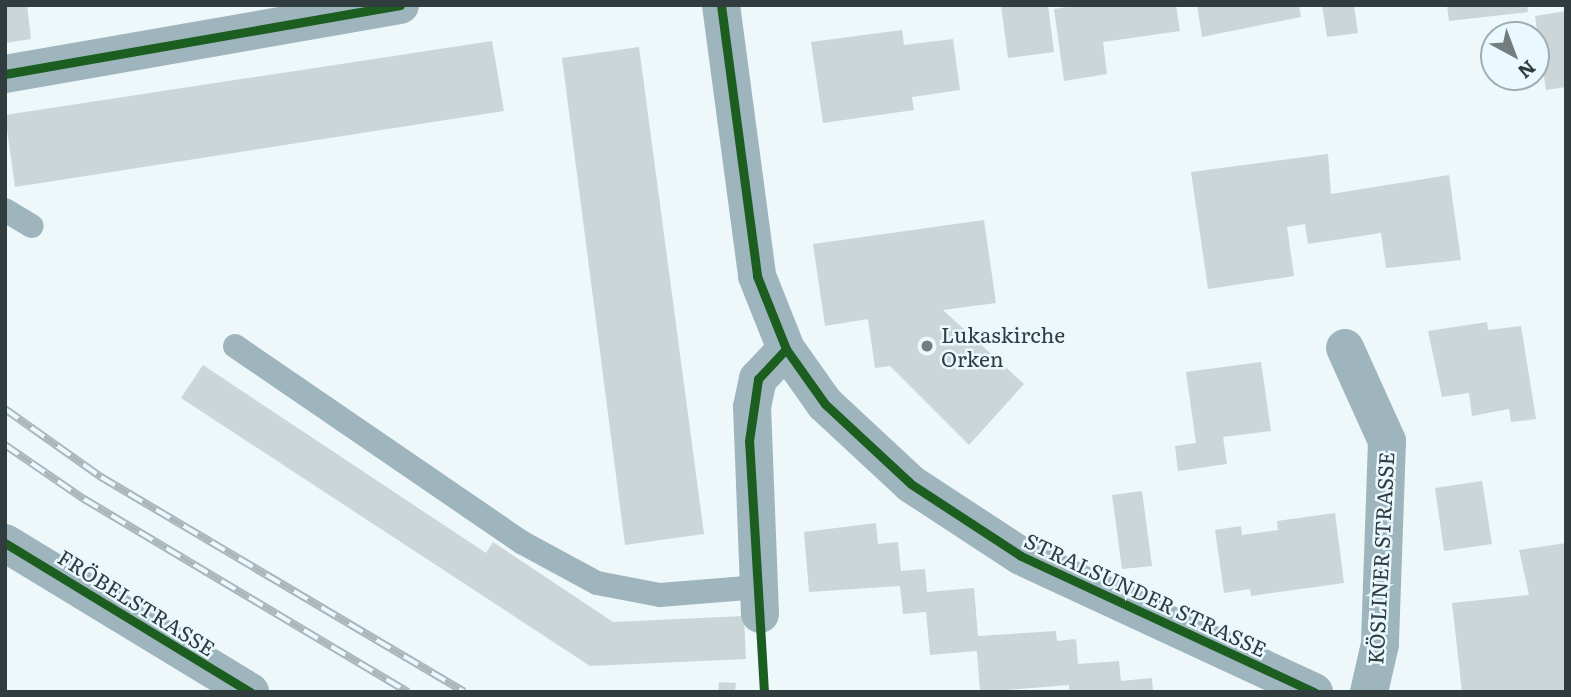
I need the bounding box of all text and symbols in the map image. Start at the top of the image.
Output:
north arrow [1480,21,1550,91]
text: N [1512,55,1543,86]
place label: Lukaskirche Orken [941,321,1065,371]
marker: Lukaskirche Orken [919,338,935,354]
street label: KÖSLINER STRASSE [1362,451,1398,665]
street label: STRALSUNDER STRASSE [1021,527,1271,661]
street label: FRÖBELSTRASSE [54,543,220,661]

